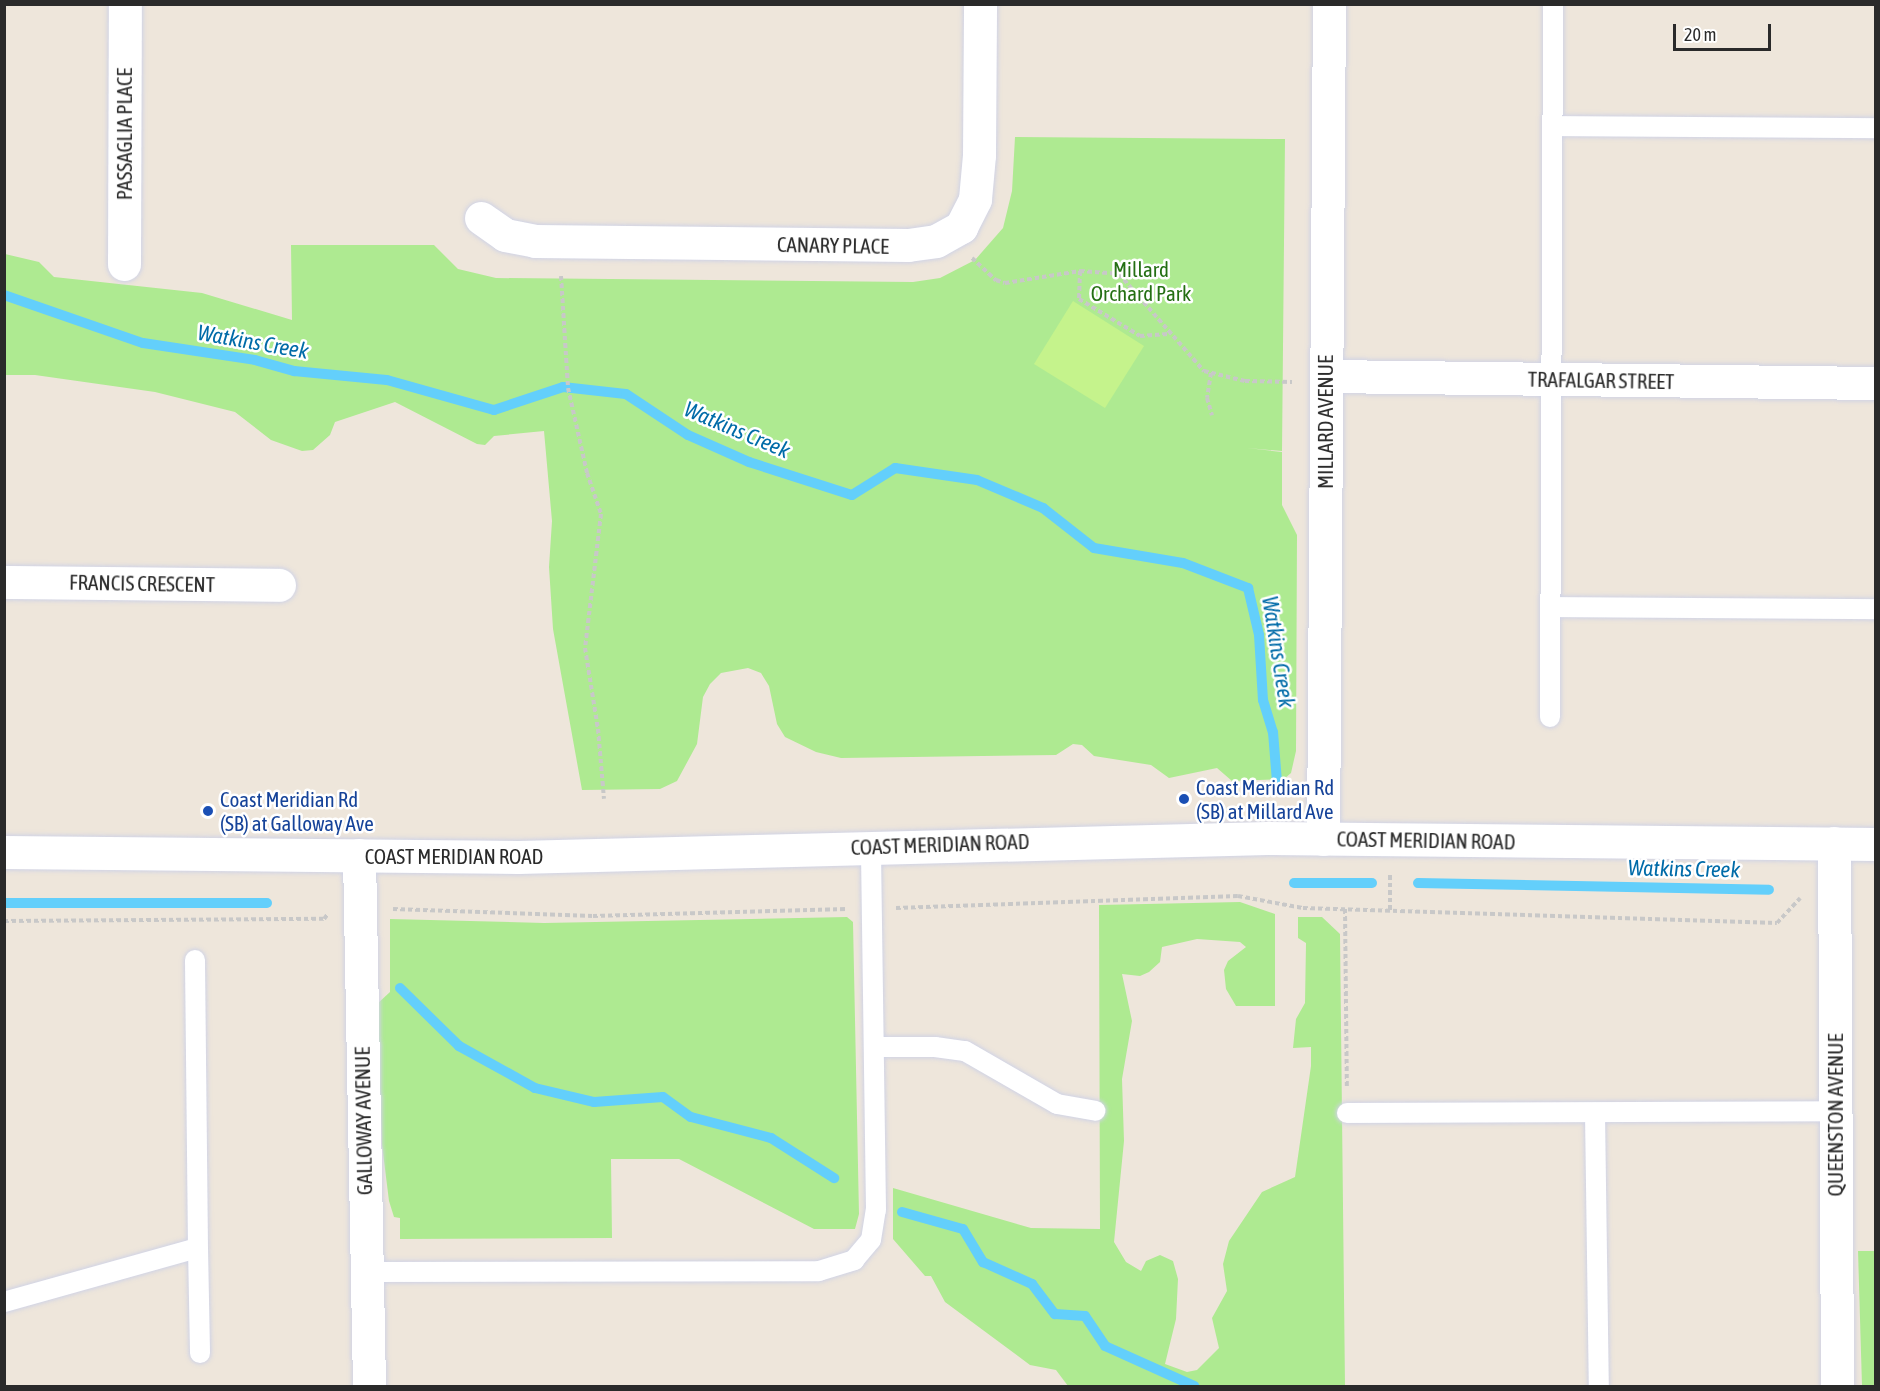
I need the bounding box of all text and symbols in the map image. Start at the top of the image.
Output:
scale bar [1676,12,1774,50]
text: 20 m [1684,24,1716,45]
street label: PASSAGLIA PLACE [111,68,137,200]
street label: CANARY PLACE [777,231,889,259]
park label: Millard Orchard Park [1091,256,1191,306]
water label: Watkins Creek [195,319,311,365]
street label: MILLARD AVENUE [1312,355,1338,489]
street label: TRAFALGAR STREET [1528,366,1674,394]
water label: Watkins Creek [680,396,794,464]
street label: FRANCIS CRESCENT [69,569,215,597]
water label: Watkins Creek [1256,594,1300,710]
place label: Coast Meridian Rd (SB) at Millard Ave [1196,774,1334,824]
place label: Coast Meridian Rd (SB) at Galloway Ave [220,786,374,836]
marker: Coast Meridian Rd (SB) at Millard Ave [1177,792,1191,806]
marker: Coast Meridian Rd (SB) at Galloway Ave [201,804,215,818]
street label: COAST MERIDIAN ROAD [1336,826,1516,854]
street label: COAST MERIDIAN ROAD [850,828,1030,860]
street label: COAST MERIDIAN ROAD [365,843,543,869]
water label: Watkins Creek [1628,855,1740,883]
street label: QUEENSTON AVENUE [1822,1034,1848,1196]
street label: GALLOWAY AVENUE [349,1047,377,1195]

